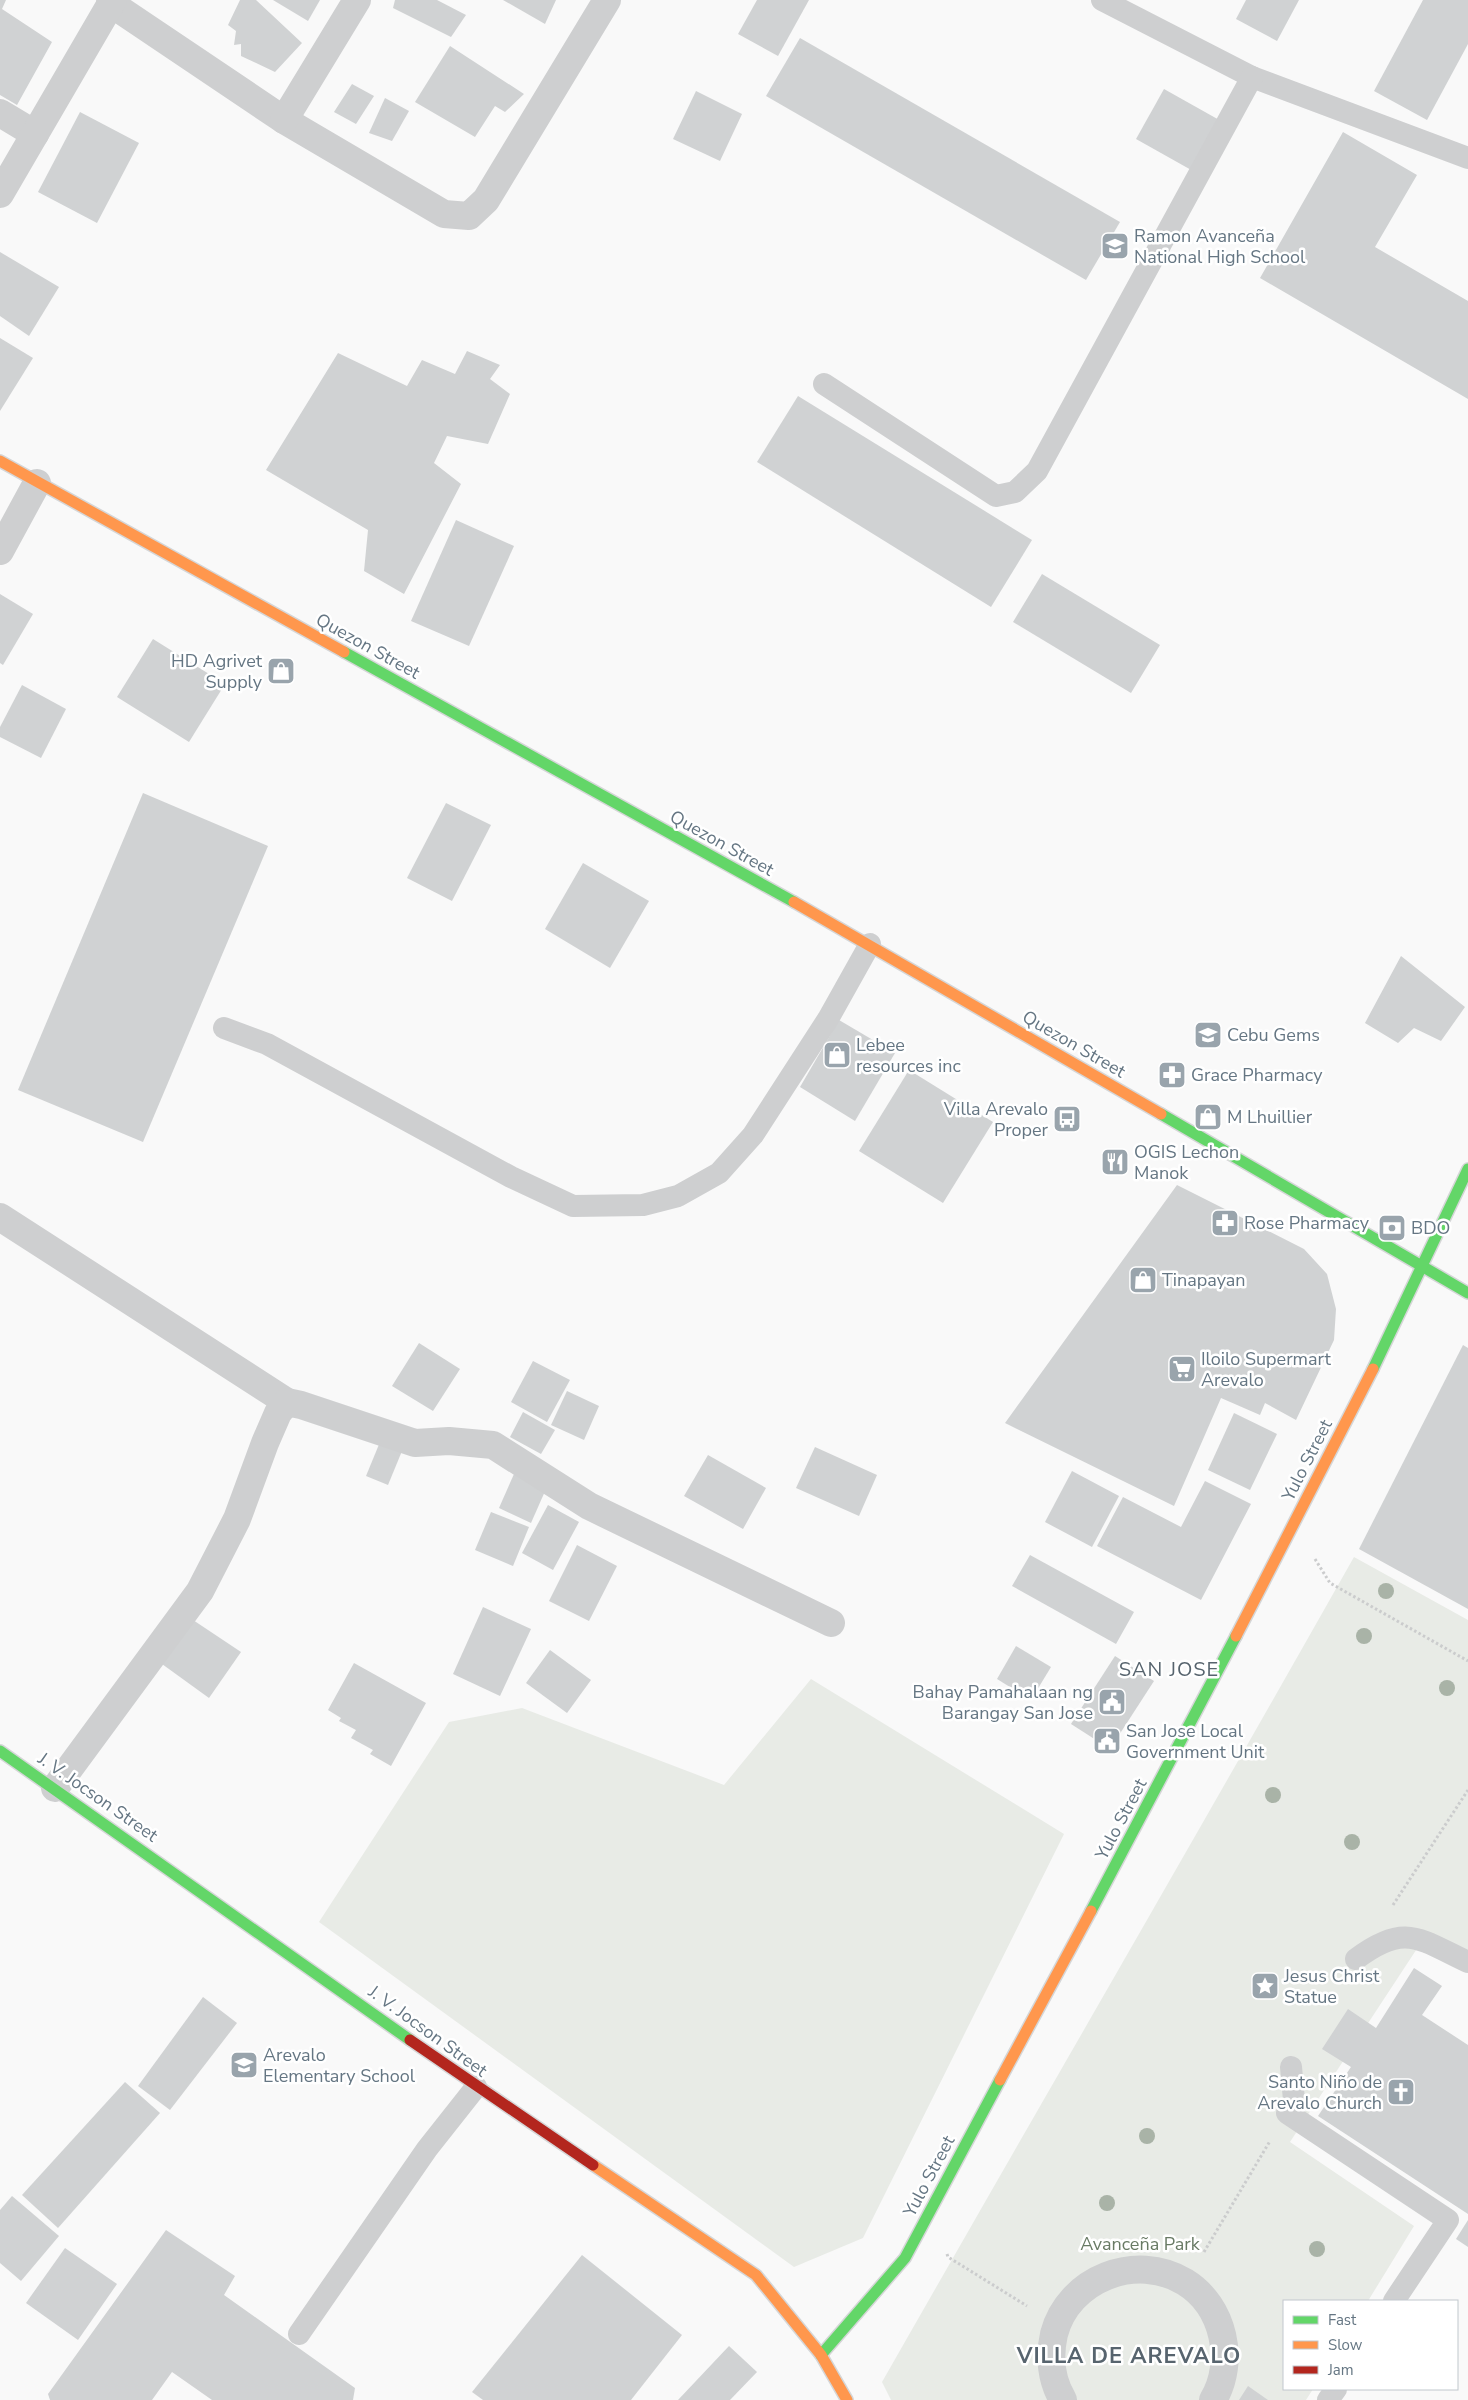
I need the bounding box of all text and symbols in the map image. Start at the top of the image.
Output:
place label: Ramon Avanceña National High School [1134,224,1306,269]
school or university icon: Ramon Avanceña National High School [1100,231,1130,261]
street label: Quezon Street [312,607,425,685]
place label: HD Agrivet Supply [171,649,263,694]
shop icon: HD Agrivet Supply [266,656,296,686]
street label: Quezon Street [666,804,779,882]
street label: Quezon Street [1018,1005,1131,1084]
school or university icon: Cebu Gems [1193,1020,1223,1050]
place label: Cebu Gems [1227,1023,1320,1047]
place label: Lebee resources inc [856,1033,961,1078]
shop icon: Lebee resources inc [822,1040,852,1070]
pharmacy icon: Grace Pharmacy [1157,1060,1187,1090]
place label: Grace Pharmacy [1191,1063,1323,1087]
place label: Villa Arevalo Proper [943,1097,1049,1142]
shop icon: M Lhuillier [1193,1102,1223,1132]
bus stop icon: Villa Arevalo Proper [1052,1104,1082,1134]
place label: M Lhuillier [1227,1105,1313,1129]
place label: OGIS Lechon Manok [1134,1140,1239,1185]
restaurant icon: OGIS Lechon Manok [1100,1147,1130,1177]
pharmacy icon: Rose Pharmacy [1210,1208,1240,1238]
place label: Rose Pharmacy [1244,1211,1370,1235]
bank icon: BDO [1377,1213,1407,1243]
place label: BDO [1411,1216,1450,1240]
shop icon: Tinapayan [1128,1265,1158,1295]
place label: Tinapayan [1162,1268,1246,1292]
place label: Iloilo Supermart Arevalo [1201,1347,1331,1392]
supermarket icon: Iloilo Supermart Arevalo [1167,1354,1197,1384]
street label: Yulo Street [1276,1415,1338,1506]
district label: SAN JOSE [1119,1656,1219,1683]
place label: Bahay Pamahalaan ng Barangay San Jose [912,1680,1093,1725]
public building icon: Bahay Pamahalaan ng Barangay San Jose [1097,1687,1127,1717]
place label: San Jose Local Government Unit [1126,1719,1265,1764]
public building icon: San Jose Local Government Unit [1092,1726,1122,1756]
street label: J. V. Jocson Street [32,1746,163,1848]
street label: Yulo Street [1089,1774,1153,1865]
place label: Jesus Christ Statue [1283,1964,1380,2009]
place icon: Jesus Christ Statue [1250,1971,1280,2001]
street label: J. V. Jocson Street [363,1979,493,2083]
place label: Arevalo Elementary School [263,2043,416,2088]
school or university icon: Arevalo Elementary School [229,2050,259,2080]
place label: Santo Niño de Arevalo Church [1257,2070,1382,2115]
church icon: Santo Niño de Arevalo Church [1386,2077,1416,2107]
street label: Yulo Street [897,2131,961,2222]
park label: Avanceña Park [1080,2232,1201,2256]
legend [1283,2300,1458,2390]
text: Fast [1328,2310,1357,2330]
text: Slow [1328,2335,1363,2355]
district label: VILLA DE AREVALO [1016,2341,1241,2371]
text: Jam [1327,2360,1354,2380]

